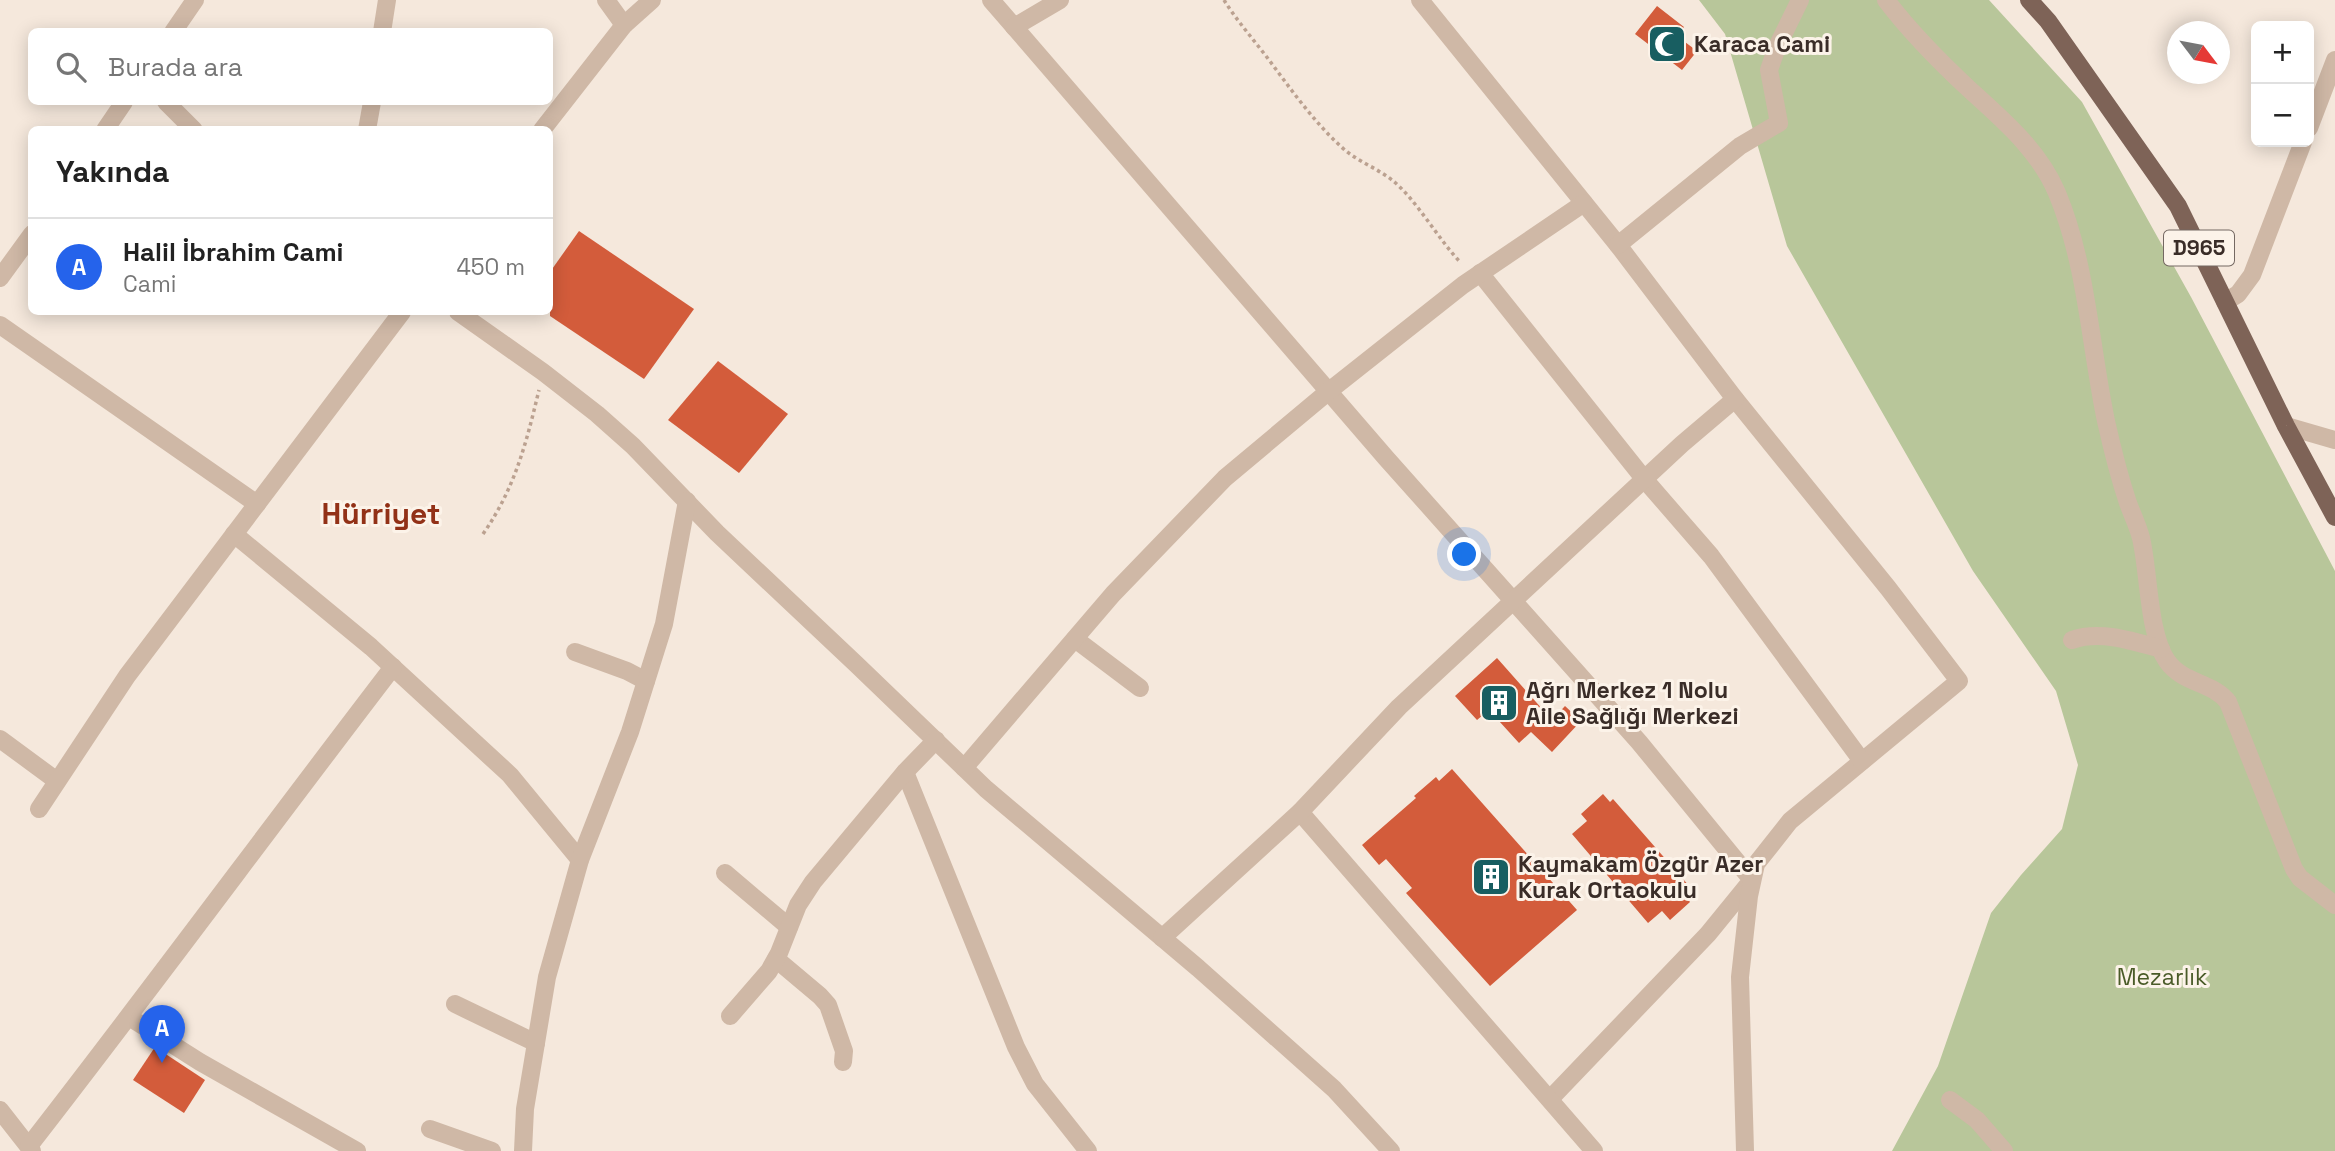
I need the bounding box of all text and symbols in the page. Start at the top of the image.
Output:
north arrow [2167,21,2230,84]
map controls [2251,21,2314,147]
button: + [2251,21,2314,84]
mosque icon: Karaca Cami [1646,23,1688,65]
search box [28,28,553,105]
place label: Karaca Cami [1694,29,1830,59]
icon: search [52,48,90,86]
text: Burada ara [108,50,243,84]
button: − [2251,84,2314,147]
text: Yakında [56,152,169,191]
road number: D965 [2164,230,2234,266]
text: Halil İbrahim Cami [123,235,344,269]
text: A [72,252,86,282]
text: 450 m [456,252,525,282]
text: Cami [123,269,176,299]
district label: Hürriyet [322,494,440,533]
your location [1447,537,1481,571]
place label: Ağrı Merkez 1 Nolu Aile Sağlığı Merkezi [1526,675,1739,731]
building icon: Ağrı Merkez 1 Nolu Aile Sağlığı Merkezi [1478,682,1520,724]
place label: Kaymakam Özgür Azer Kurak Ortaokulu [1518,849,1763,905]
building icon: Kaymakam Özgür Azer Kurak Ortaokulu [1470,856,1512,898]
park label: Mezarlık [2117,962,2207,992]
pin: A [139,1005,185,1063]

